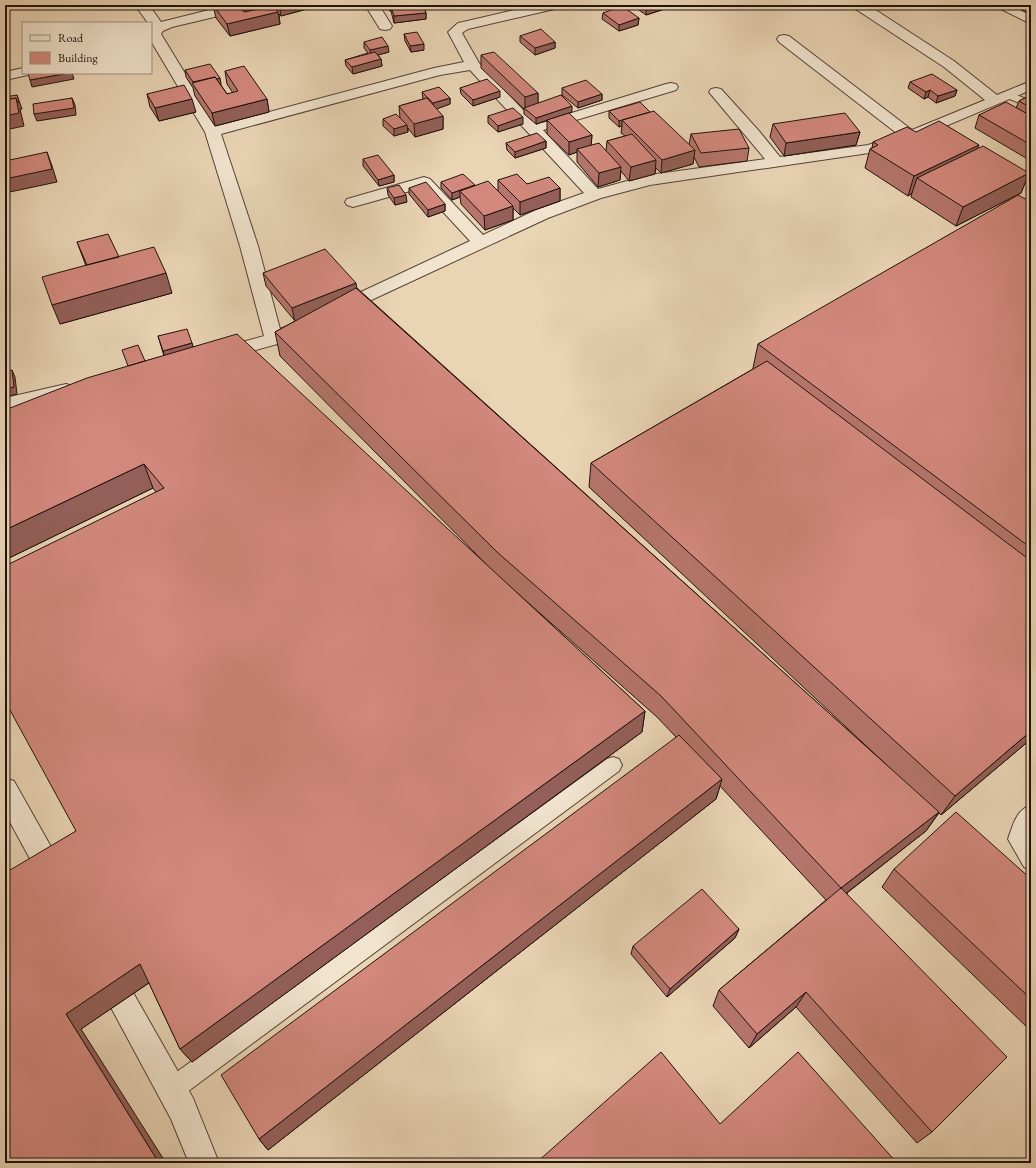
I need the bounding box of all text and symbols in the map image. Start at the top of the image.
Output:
legend [22,22,152,74]
text: Road [58,30,84,46]
text: Building [58,50,99,66]

